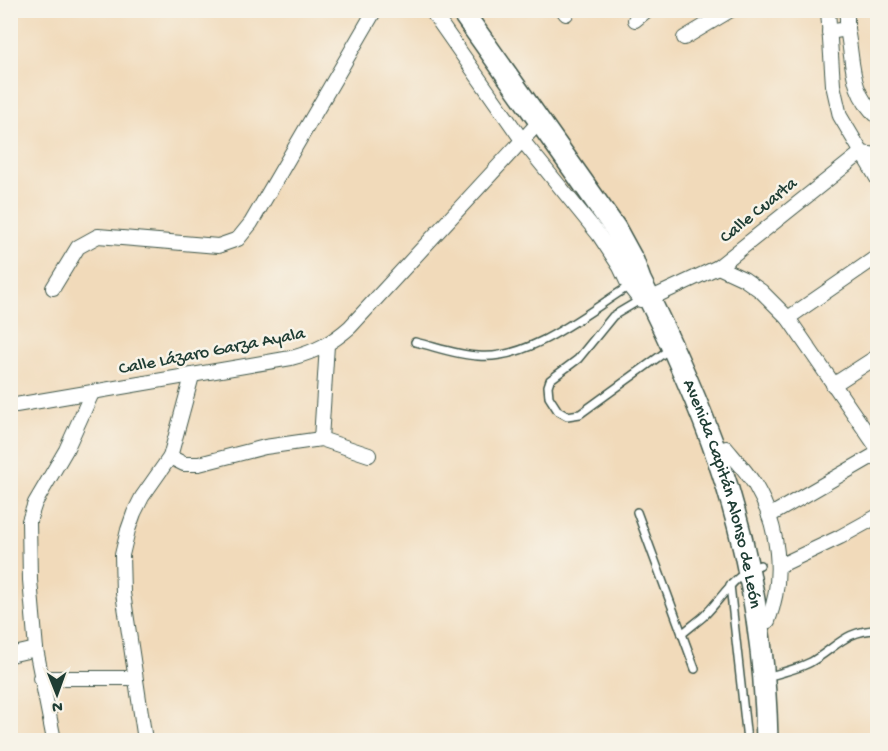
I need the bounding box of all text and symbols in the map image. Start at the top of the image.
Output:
street label: Calle Cuarta [716,173,803,248]
street label: Calle Lázaro Garza Ayala [117,323,308,380]
street label: Avenida Capitán Alonso de León [678,376,766,611]
north arrow [27,664,87,724]
text: N [51,696,63,715]

